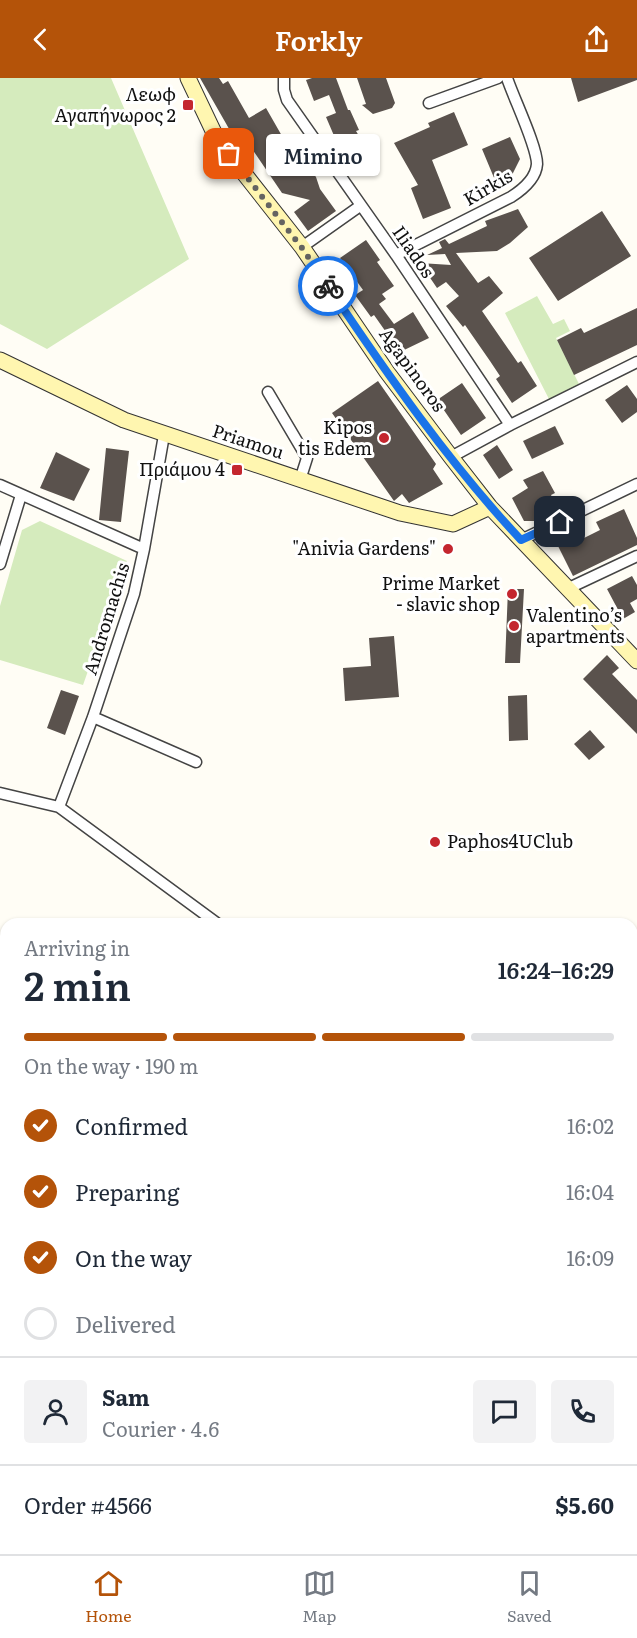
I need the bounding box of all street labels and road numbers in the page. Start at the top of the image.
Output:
street label: Kirkis [458,162,517,212]
street label: Iliados [386,220,442,283]
street label: Agapinoros [373,321,453,417]
street label: Priamou [209,416,288,465]
street label: Andromachis [76,559,135,678]

